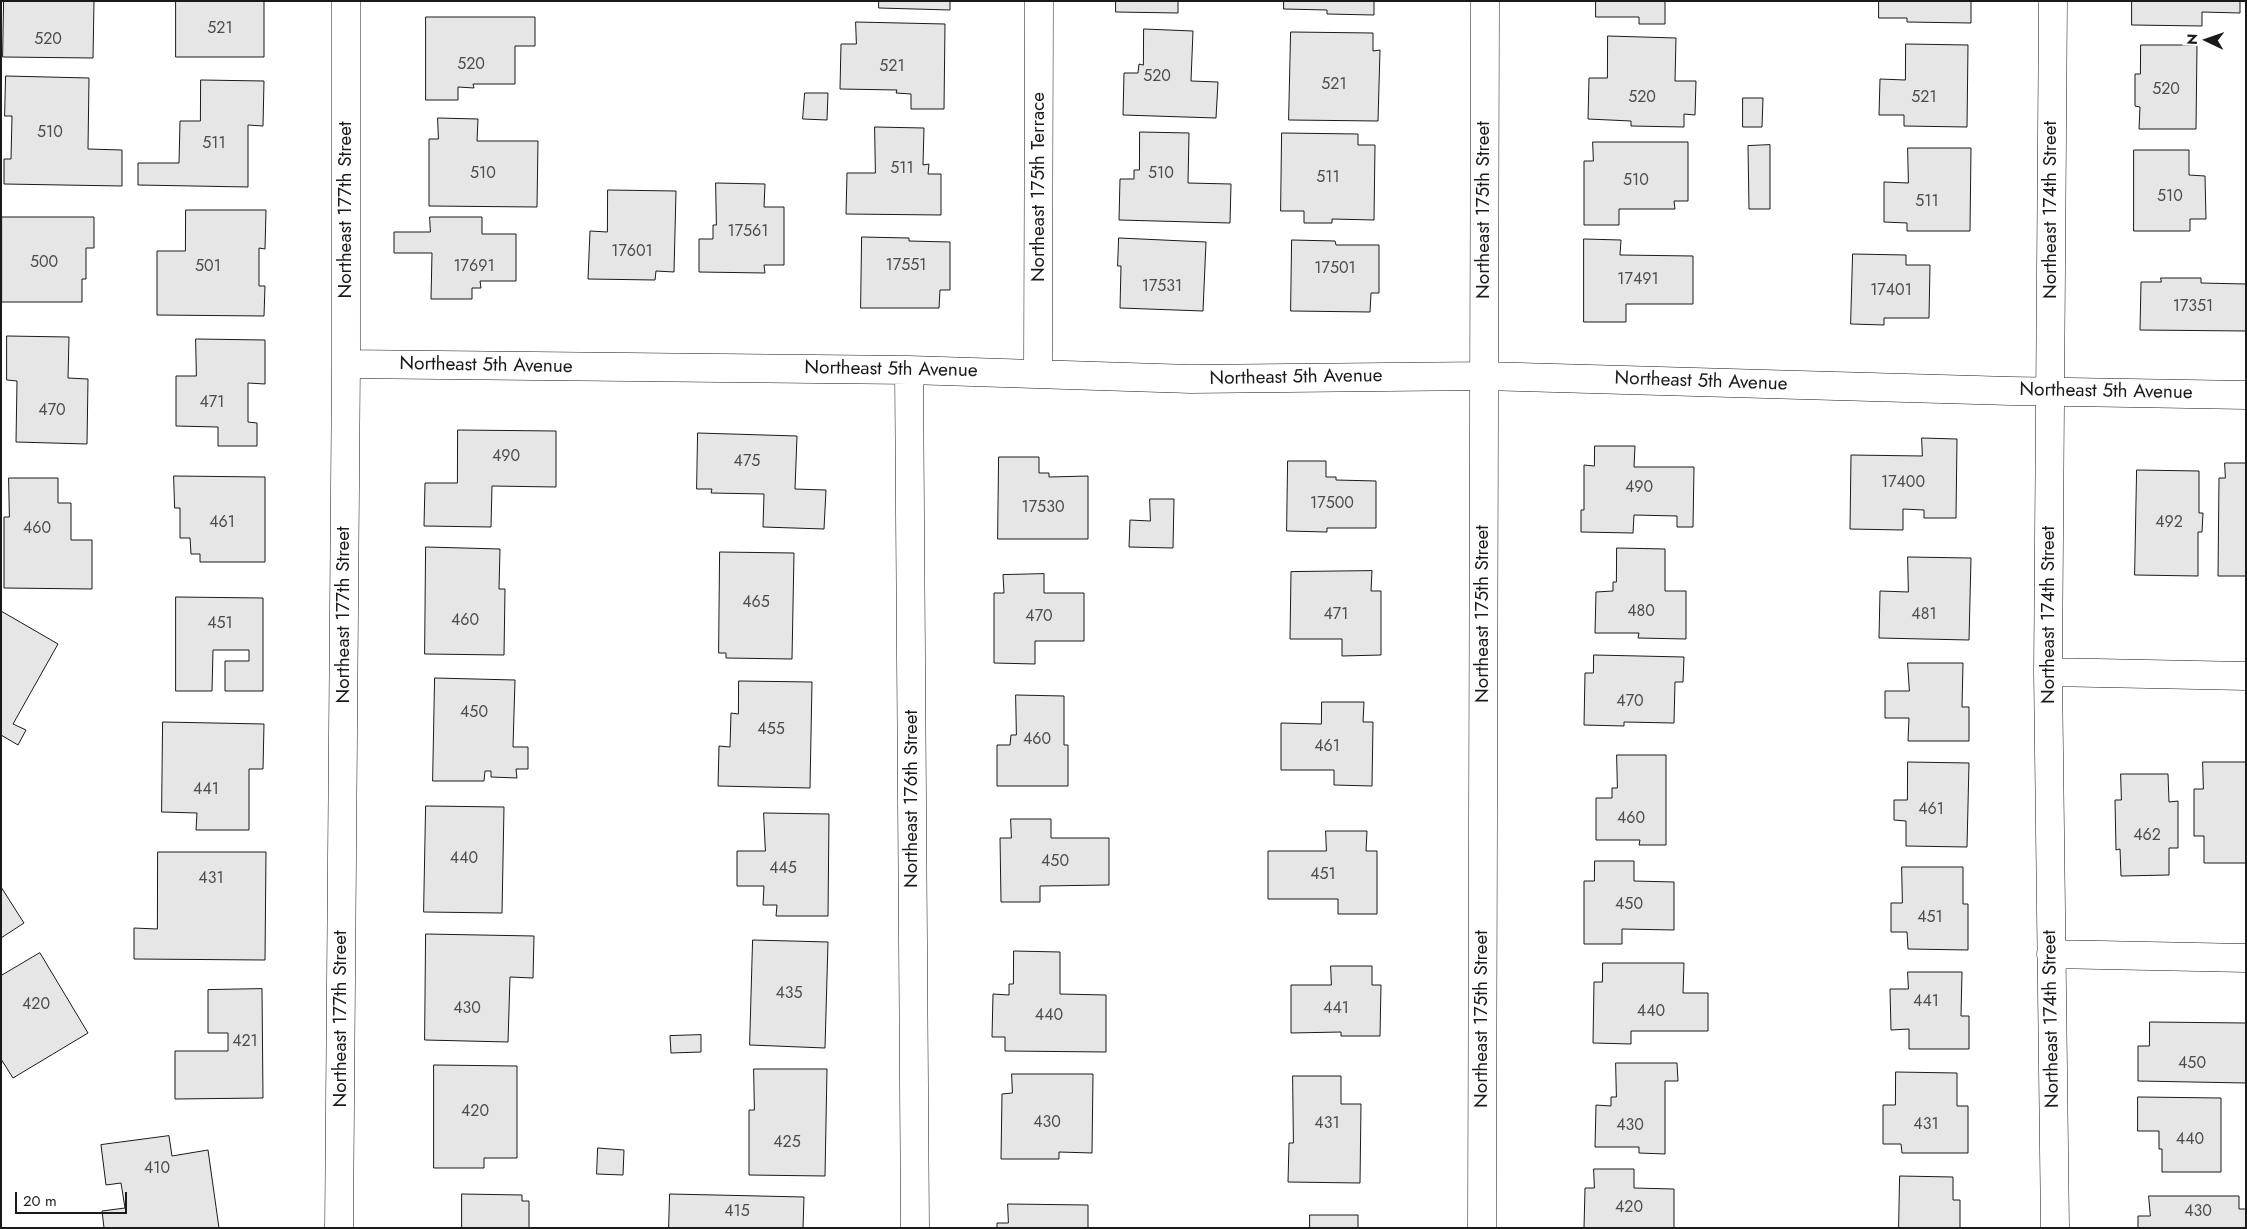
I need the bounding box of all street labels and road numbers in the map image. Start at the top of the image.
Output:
street label: Northeast 175th Terrace [1028,92,1050,282]
street label: Northeast 177th Street [335,121,357,299]
street label: Northeast 175th Street [1473,121,1495,299]
street label: Northeast 174th Street [2040,121,2062,299]
street label: Northeast 5th Avenue [399,353,573,379]
street label: Northeast 5th Avenue [804,357,978,383]
street label: Northeast 5th Avenue [1209,365,1383,391]
street label: Northeast 5th Avenue [1614,368,1788,396]
street label: Northeast 5th Avenue [2019,379,2193,405]
street label: Northeast 175th Street [1472,525,1494,703]
street label: Northeast 177th Street [333,526,355,704]
street label: Northeast 174th Street [2038,526,2060,704]
street label: Northeast 176th Street [901,710,923,888]
street label: Northeast 177th Street [330,930,352,1108]
street label: Northeast 175th Street [1471,930,1493,1108]
street label: Northeast 174th Street [2039,930,2065,1108]

